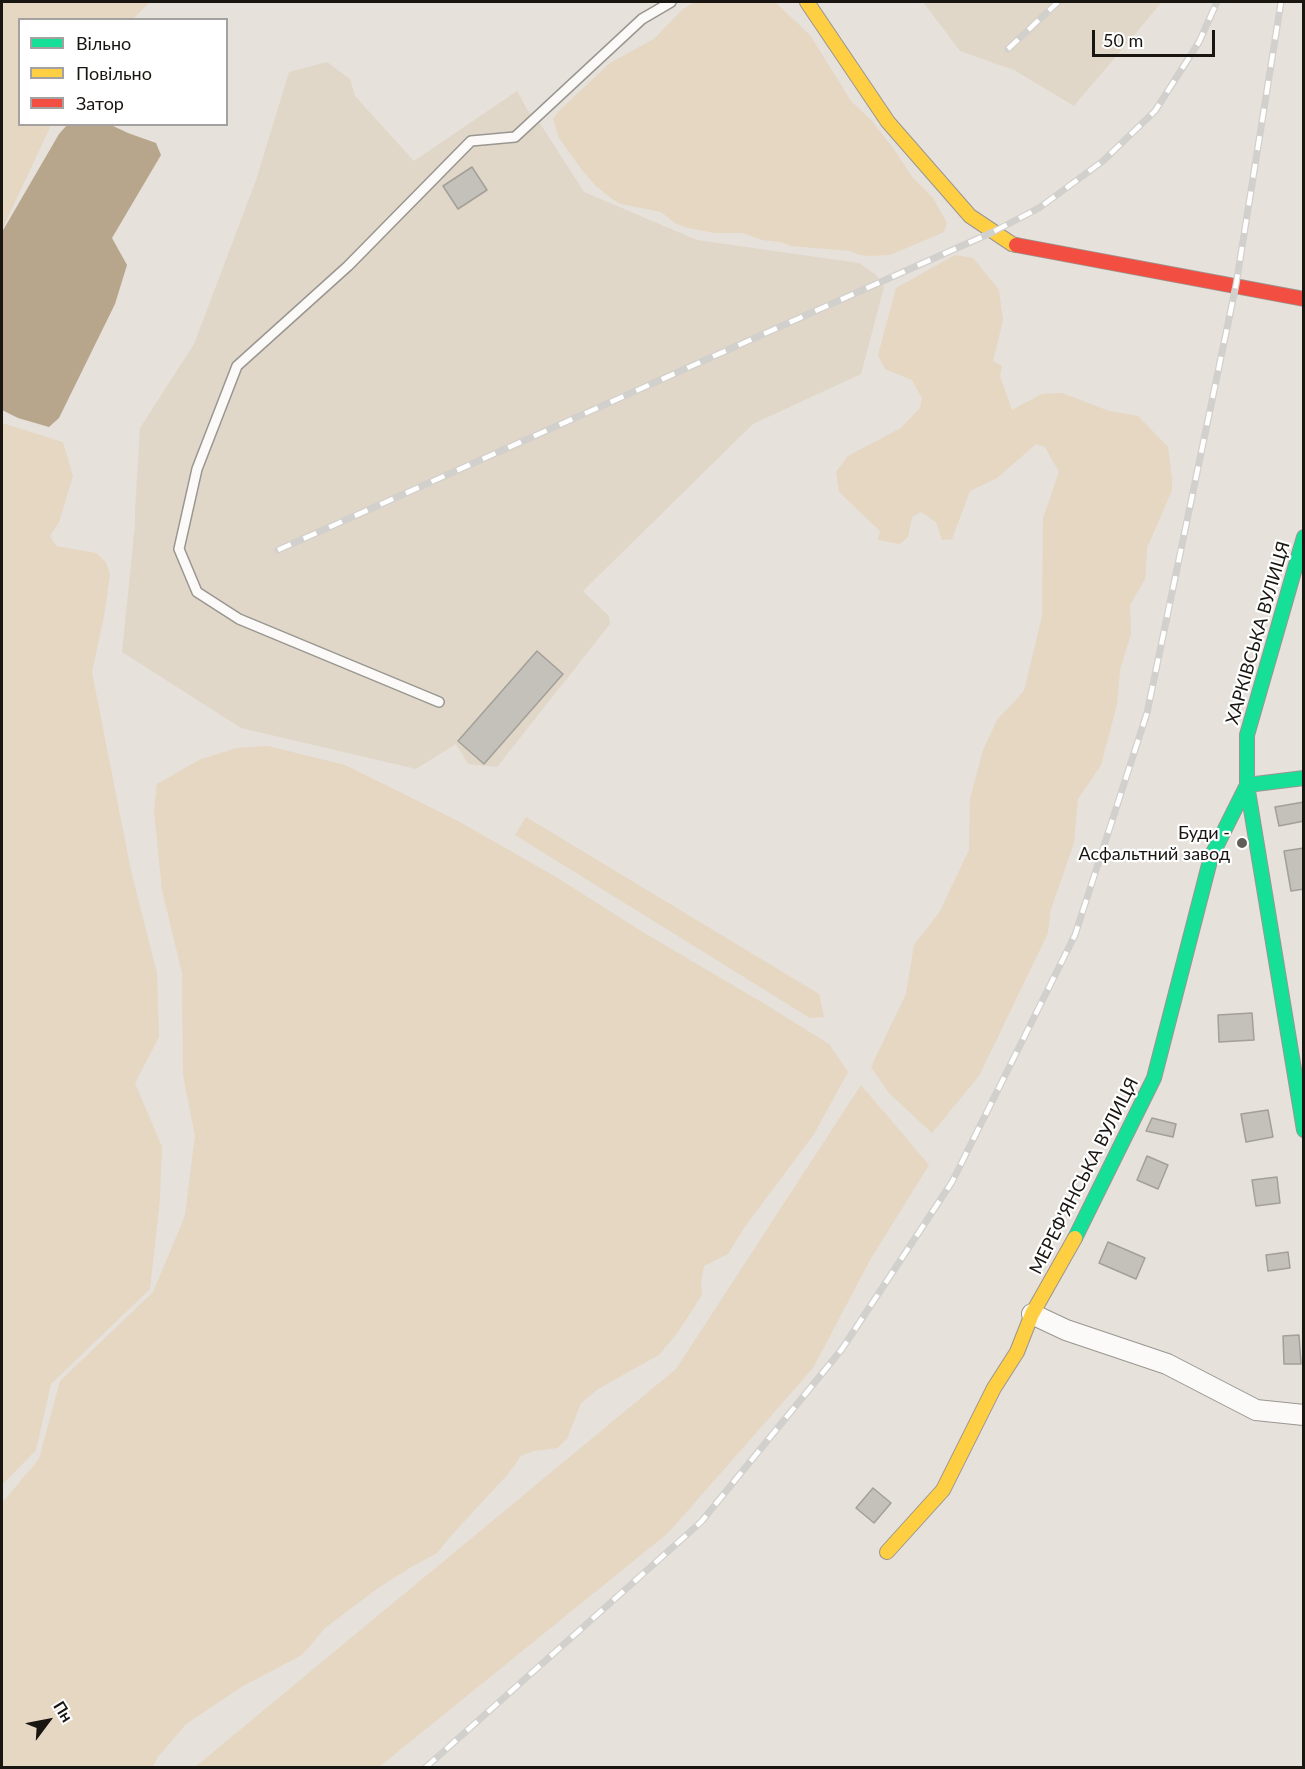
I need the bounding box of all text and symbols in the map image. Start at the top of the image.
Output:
legend [18,18,228,126]
scale bar [1095,18,1218,56]
text: 50 m [1103,29,1143,51]
text: Вільно [76,32,131,54]
text: Повільно [76,62,152,84]
text: Затор [76,92,124,114]
street label: ХАРКІВСЬКА ВУЛИЦЯ [1221,539,1295,727]
place label: Буди - Асфальтний завод [1079,822,1230,864]
marker: Буди - Асфальтний завод [1235,836,1249,850]
street label: МЕРЕФ'ЯНСЬКА ВУЛИЦЯ [1025,1074,1143,1278]
north arrow [18,1691,78,1751]
text: Пн [50,1697,77,1725]

